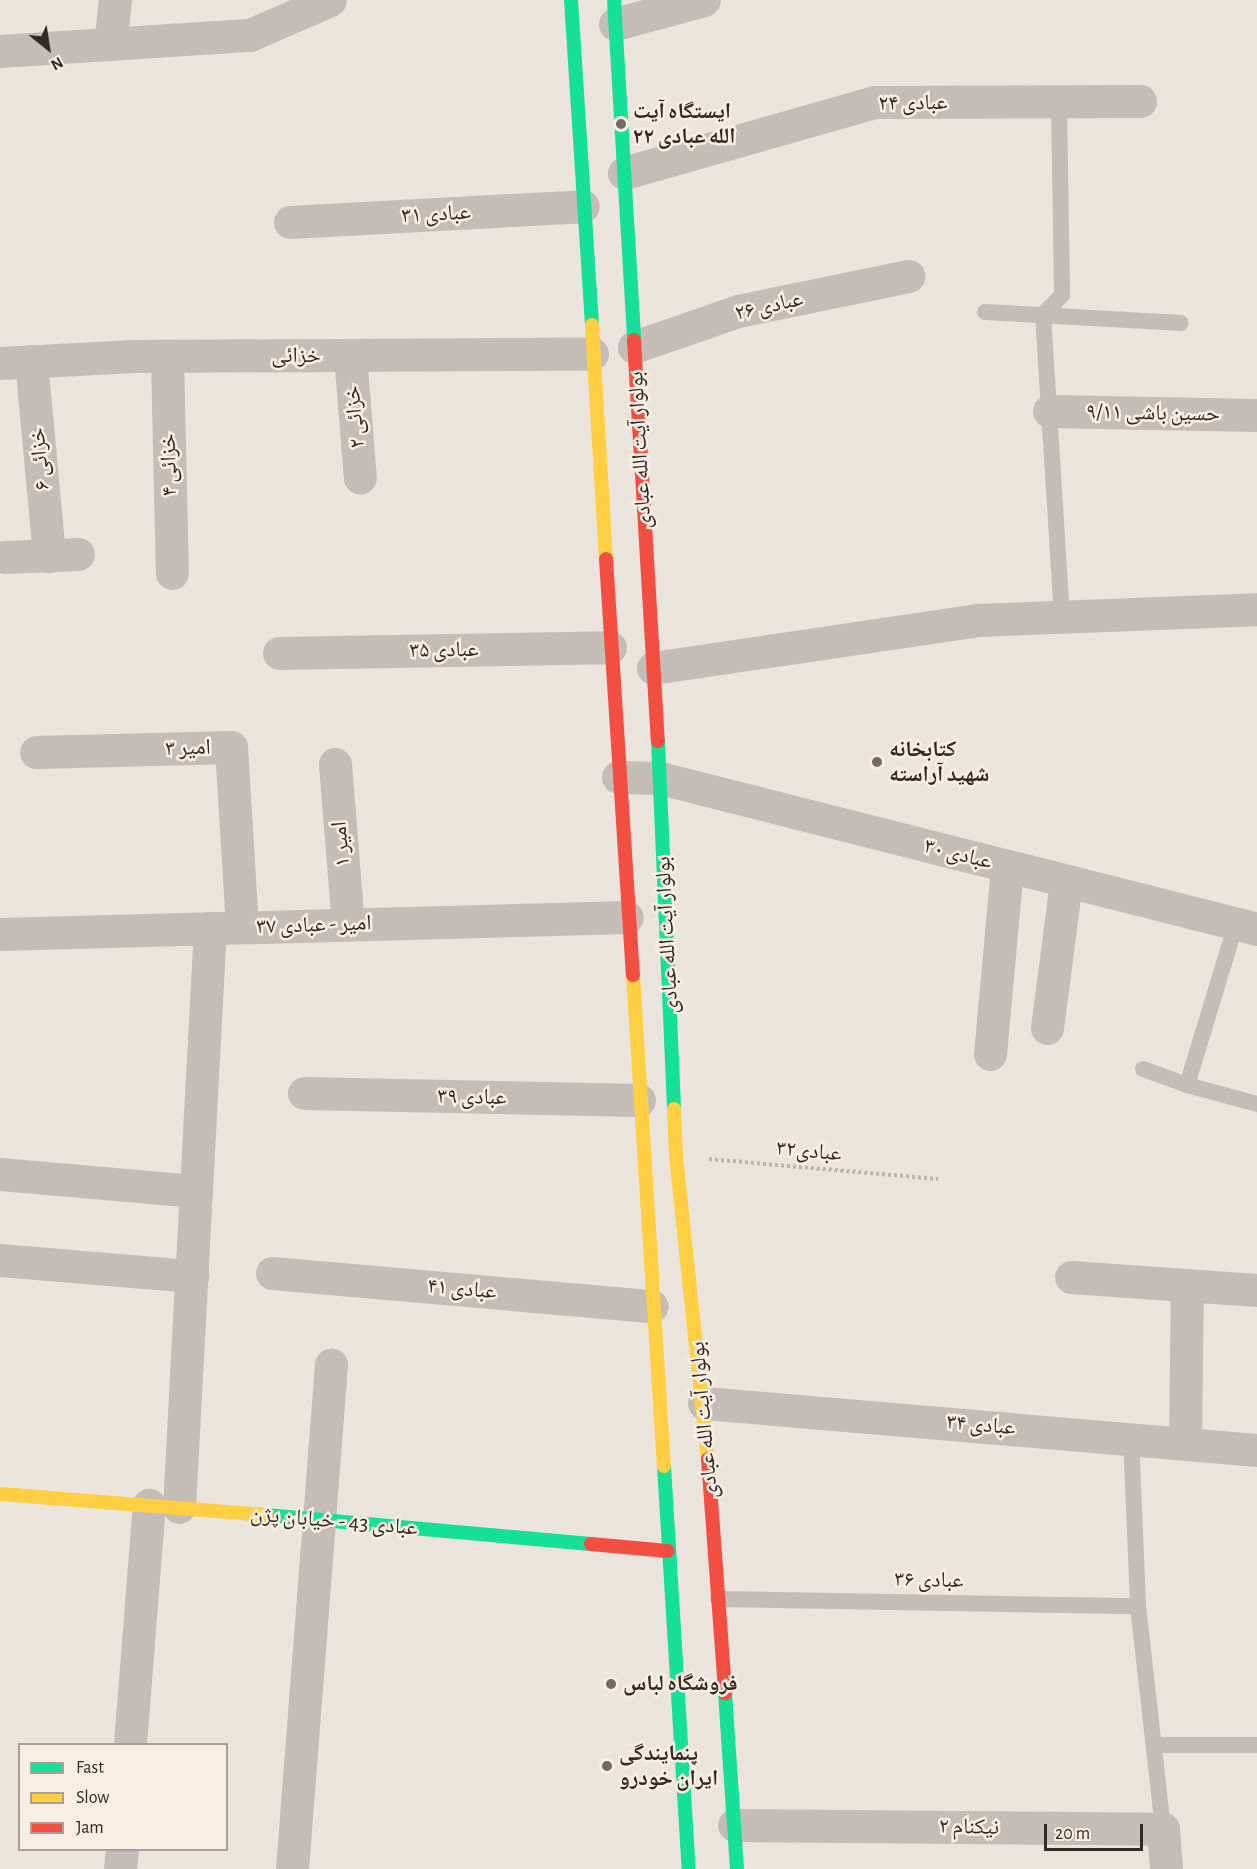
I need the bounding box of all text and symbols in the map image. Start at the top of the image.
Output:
north arrow [18,18,78,78]
text: N [48,54,66,73]
street label: عبادی ۲۴ [878,89,948,117]
place label: ایستگاه آیت الله عبادی ۲۲ [633,98,735,150]
marker: ایستگاه آیت الله عبادی ۲۲ [614,117,628,131]
street label: عبادی ۳۱ [401,199,471,229]
street label: عبادی ۲۶ [732,285,806,327]
street label: خزائی [271,343,321,369]
street label: بولوار آیت الله عبادی [623,371,657,529]
street label: خزائی ۲ [339,385,371,449]
street label: حسین باشی ۹/۱۱ [1086,399,1220,427]
street label: خزائی ۶ [24,427,56,491]
street label: خزائی ۴ [155,433,183,497]
street label: عبادی ۳۵ [409,636,479,664]
street label: امیر ۳ [165,734,211,762]
place label: کتابخانه شهید آراسته [889,736,989,788]
marker: کتابخانه شهید آراسته [870,755,884,769]
street label: امیر ۱ [326,820,356,868]
street label: عبادی ۳۰ [921,833,995,875]
street label: بولوار آیت الله عبادی [650,856,684,1014]
street label: امیر - عبادی ۳۷ [256,910,372,940]
street label: عبادی ۳۹ [437,1083,507,1111]
street label: عبادی۳۲ [775,1135,843,1167]
street label: عبادی ۴۱ [426,1273,498,1305]
street label: بولوار آیت الله عبادی [684,1340,724,1500]
street label: عبادی ۳۴ [945,1409,1017,1441]
street label: عبادی 43 - خیابان پژن [249,1501,419,1541]
street label: عبادی ۳۶ [894,1566,964,1594]
place label: فروشگاه لباس [623,1671,738,1697]
marker: فروشگاه لباس [604,1677,618,1691]
place label: پنمایندگی ایران خودرو [619,1740,718,1792]
legend [18,1743,228,1851]
text: Fast [76,1759,104,1777]
marker: پنمایندگی ایران خودرو [600,1759,614,1773]
text: Slow [76,1789,109,1807]
scale bar [1047,1812,1146,1850]
street label: نیکنام ۲ [939,1813,999,1841]
text: Jam [76,1819,104,1837]
text: 20 m [1055,1825,1090,1843]

